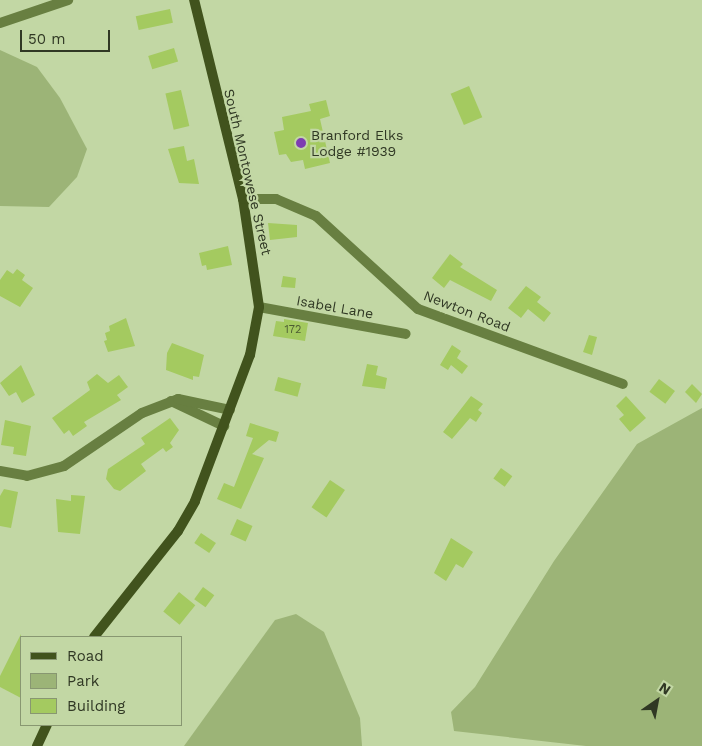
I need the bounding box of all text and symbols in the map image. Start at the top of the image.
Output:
scale bar [22,20,112,52]
text: 50 m [28,30,65,48]
street label: South Montowese Street [221,87,275,257]
place label: Branford Elks Lodge #1939 [311,127,403,160]
marker: Branford Elks Lodge #1939 [295,137,307,149]
street label: Newton Road [421,287,513,335]
street label: Isabel Lane [295,292,375,322]
house number: 172 [285,323,301,337]
legend [20,636,182,726]
text: Road [67,647,104,665]
text: Park [67,672,99,690]
north arrow [632,676,682,726]
text: N [656,679,674,698]
text: Building [67,697,125,715]

